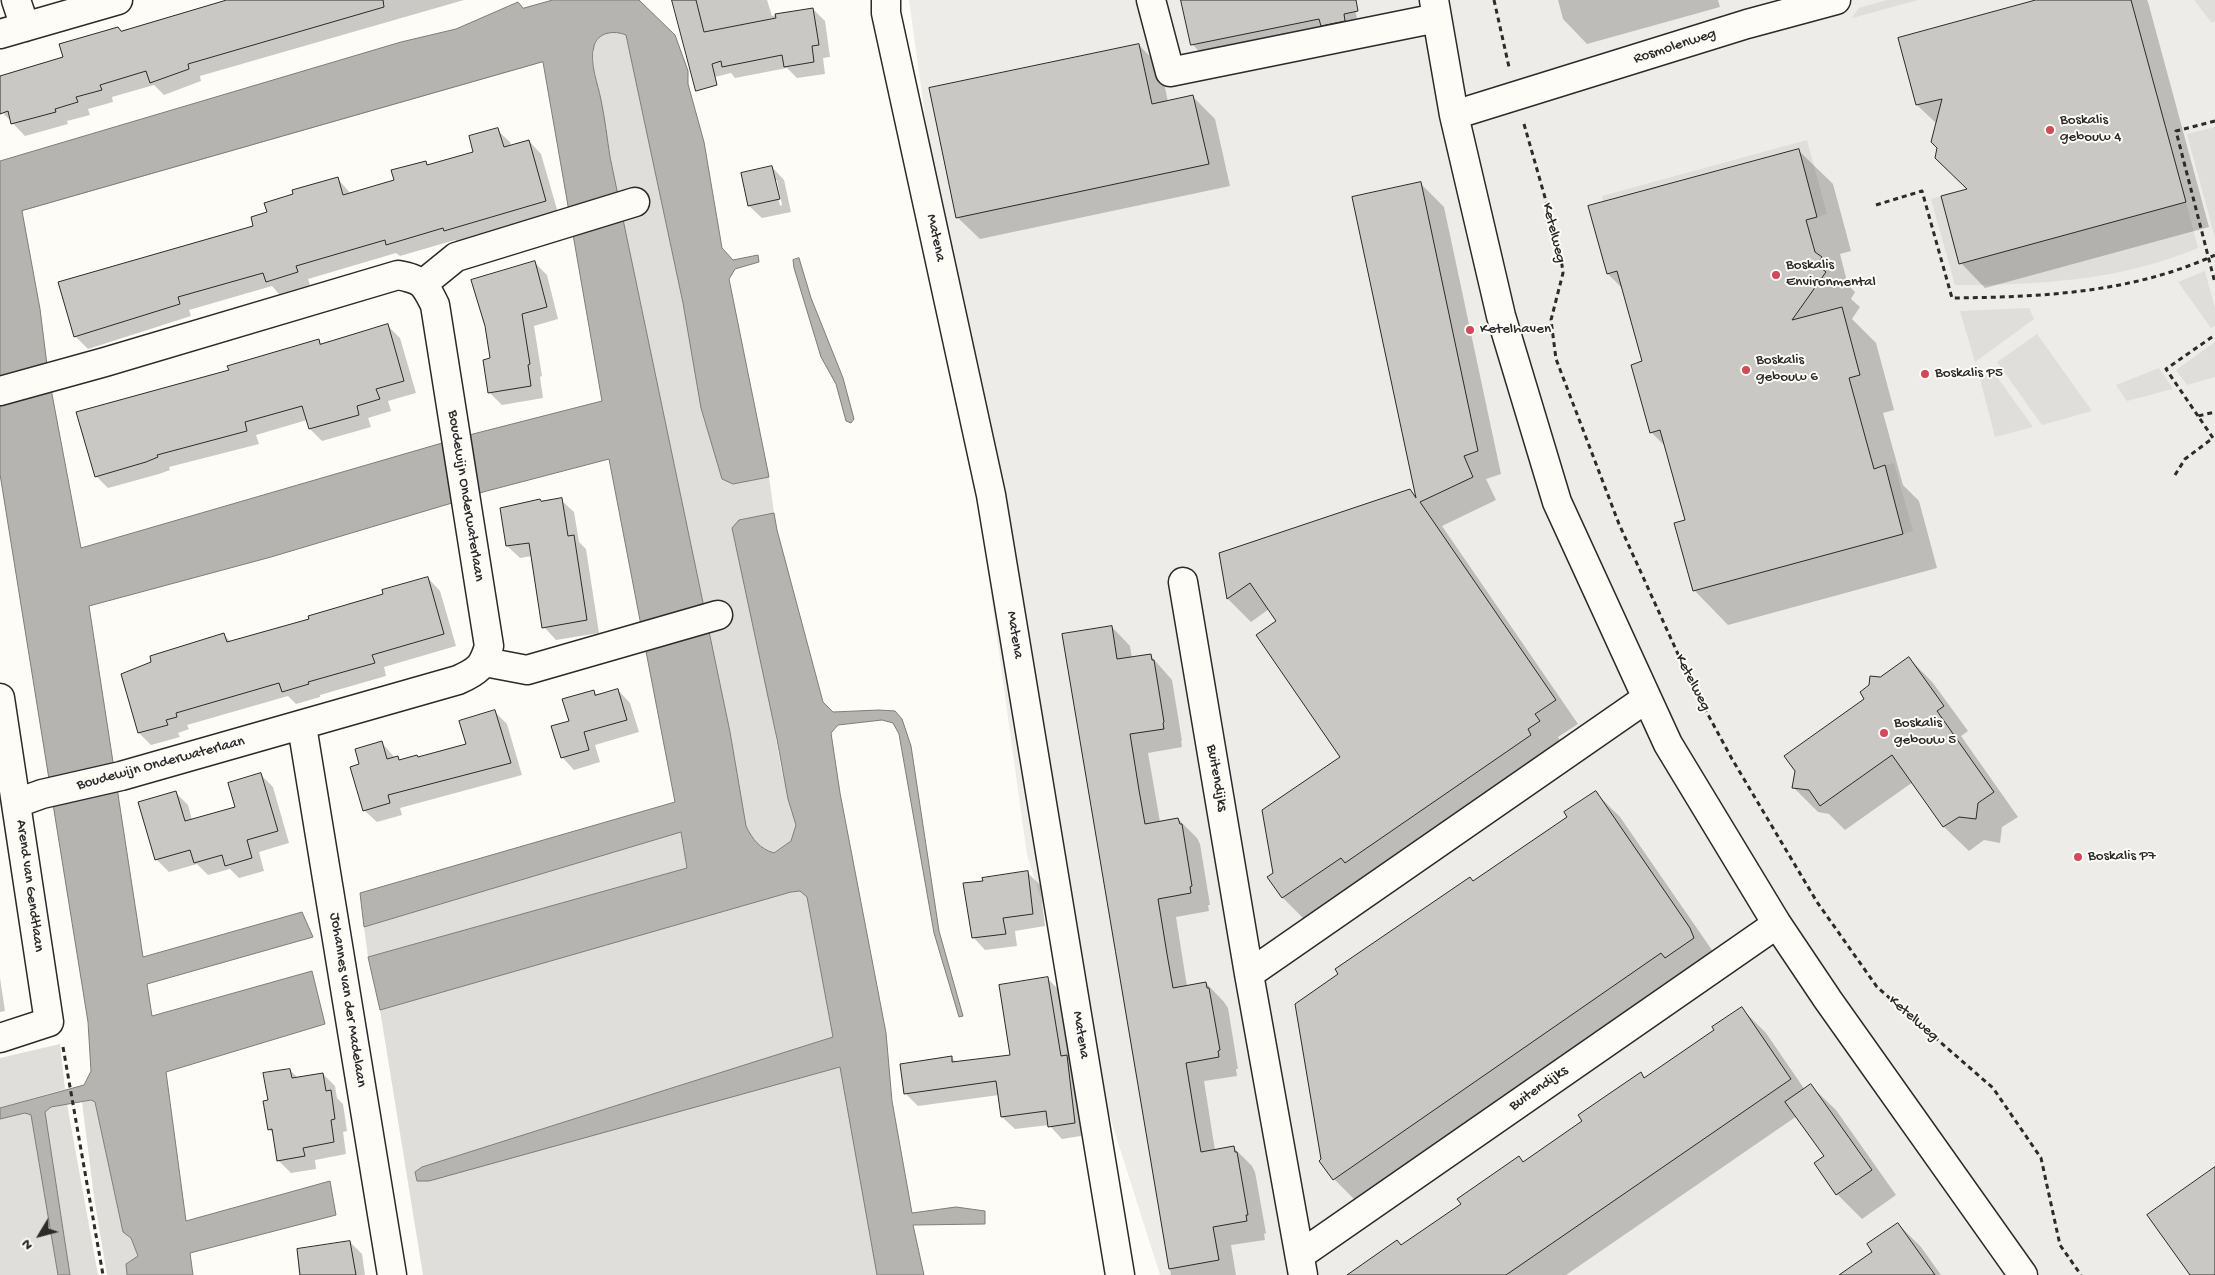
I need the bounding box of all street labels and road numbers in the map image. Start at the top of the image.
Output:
street label: Rosmolenweg [1631,25,1719,69]
street label: Ketelweg [1537,201,1569,265]
street label: Matena [921,213,949,263]
street label: Boudewijn Onderwaterlaan [443,409,487,583]
street label: Matena [1001,610,1027,660]
street label: Ketelweg [1670,652,1714,714]
street label: Boudewijn Onderwaterlaan [75,733,247,795]
street label: Buitendijks [1201,743,1231,813]
street label: Arend van Gendtlaan [11,819,47,953]
street label: Johannes van der Madelaan [324,911,370,1089]
street label: Ketelweg [1884,992,1942,1046]
street label: Matena [1067,1010,1093,1060]
street label: Buitendijks [1506,1062,1572,1116]

